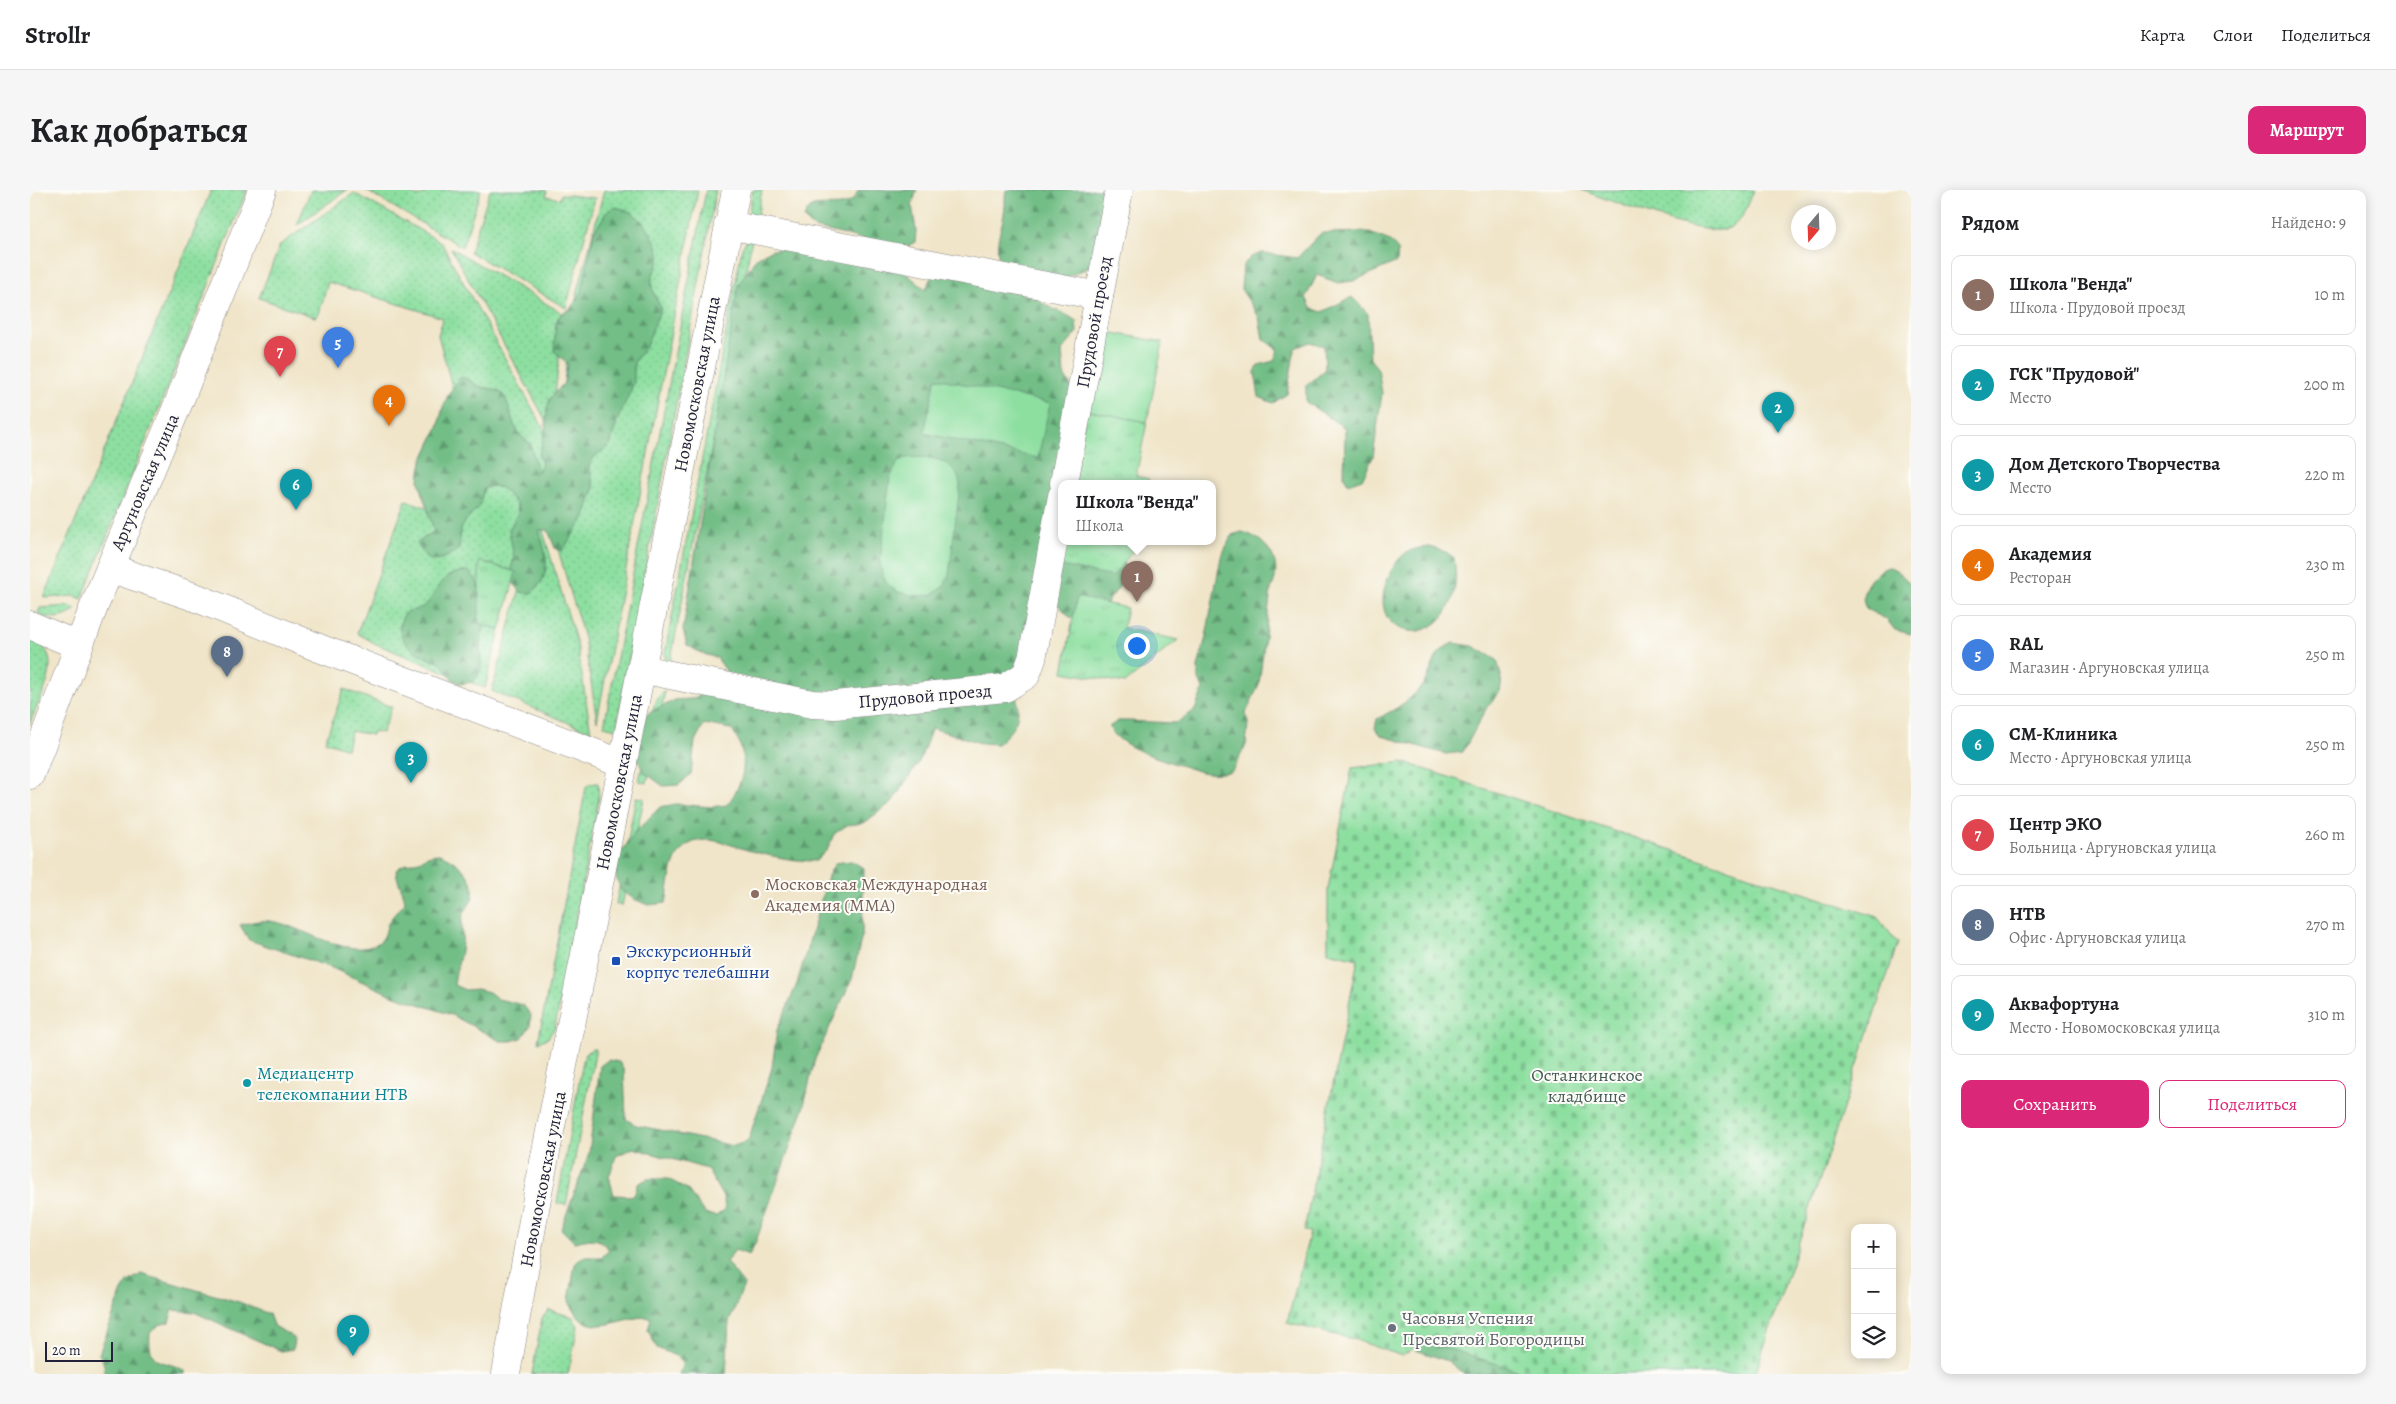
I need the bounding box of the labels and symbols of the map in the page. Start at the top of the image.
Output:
north arrow [1791,205,1836,250]
street label: Прудовой проезд [1071,254,1117,390]
street label: Новомосковская улица [668,293,726,474]
pin: 5 [322,327,354,368]
pin: 7 [264,336,296,377]
pin: 4 [373,385,405,426]
pin: 2 [1762,392,1794,433]
street label: Аргуновская улица [105,409,185,555]
pin: 6 [280,469,312,510]
pin: 1 [1121,561,1153,602]
your location [1124,633,1150,659]
pin: 8 [211,636,243,677]
street label: Прудовой проезд [858,678,993,714]
street label: Новомосковская улица [590,691,648,872]
pin: 3 [395,742,427,783]
place label: Московская Международная Академия (ММА) [764,872,988,917]
marker: Московская Международная Академия (ММА) [749,888,761,900]
place label: Экскурсионный корпус телебашни [626,939,770,984]
marker: Экскурсионный корпус телебашни [610,955,622,967]
place label: Медиацентр телекомпании НТВ [257,1061,408,1106]
park label: Останкинское кладбище [1531,1063,1643,1108]
marker: Медиацентр телекомпании НТВ [241,1077,253,1089]
street label: Новомосковская улица [514,1088,572,1269]
place label: Часовня Успения Пресвятой Богородицы [1402,1306,1585,1351]
pin: 9 [337,1315,369,1356]
marker: Часовня Успения Пресвятой Богородицы [1386,1322,1398,1334]
scale bar [45,1339,112,1362]

